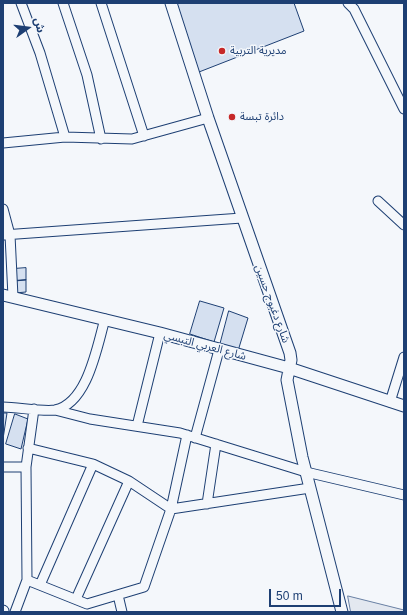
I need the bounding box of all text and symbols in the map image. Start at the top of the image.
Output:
north arrow [8,8,48,48]
text: ش [32,16,47,34]
place label: مديرية التربية [230,44,287,58]
marker: مديرية التربية [217,46,227,56]
place label: دائرة تبسة [240,110,284,124]
marker: دائرة تبسة [227,112,237,122]
street label: شارع دغبوج حسين [252,263,292,345]
street label: شارع العربي التبسي [162,329,248,363]
scale bar [271,581,343,607]
text: 50 m [276,589,303,603]

